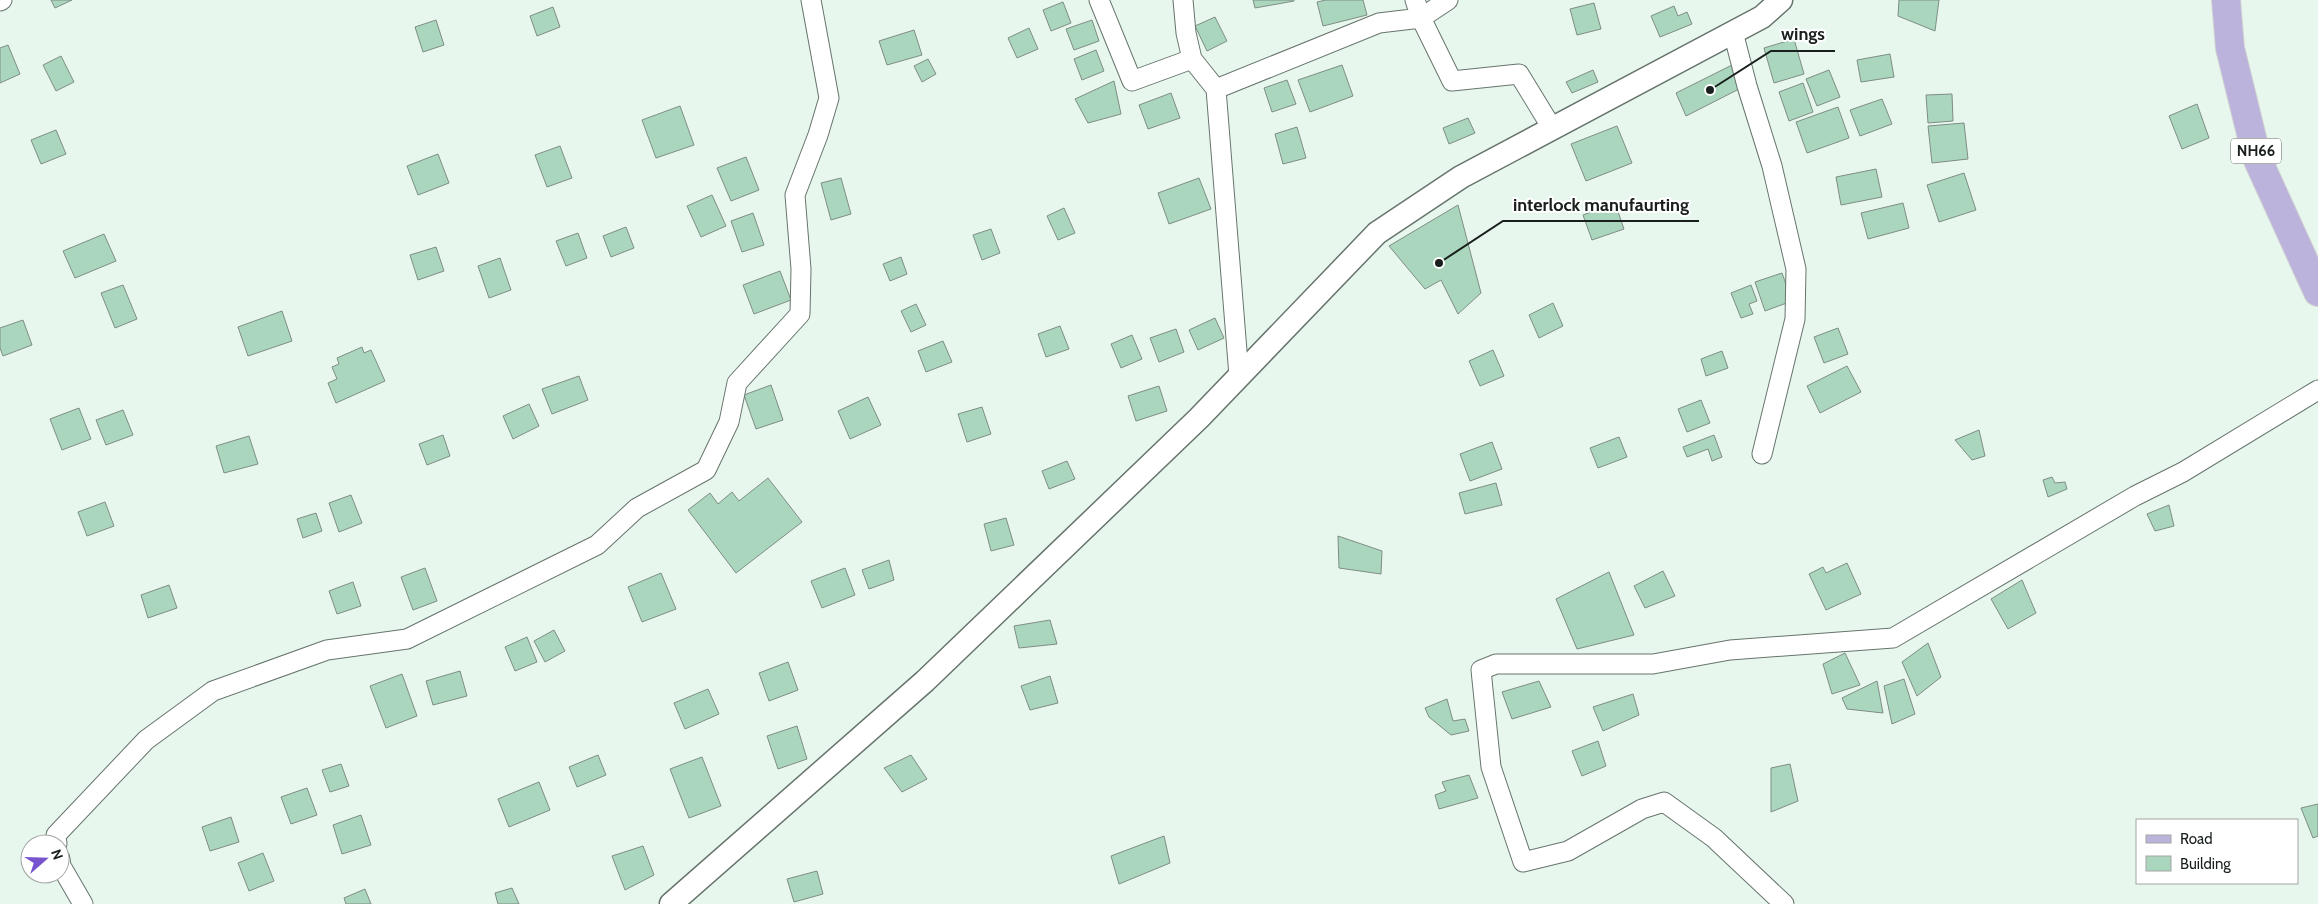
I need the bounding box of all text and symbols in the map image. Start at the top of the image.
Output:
callout: wings [1771,18,1835,51]
text: wings [1781,23,1825,45]
road number: NH66 [2231,138,2281,164]
callout: interlock manufaurting [1503,188,1699,221]
text: interlock manufaurting [1513,194,1689,216]
legend [2136,819,2298,884]
text: Road [2180,830,2213,848]
north arrow [20,834,70,884]
text: N [47,847,67,862]
text: Building [2180,855,2231,873]

